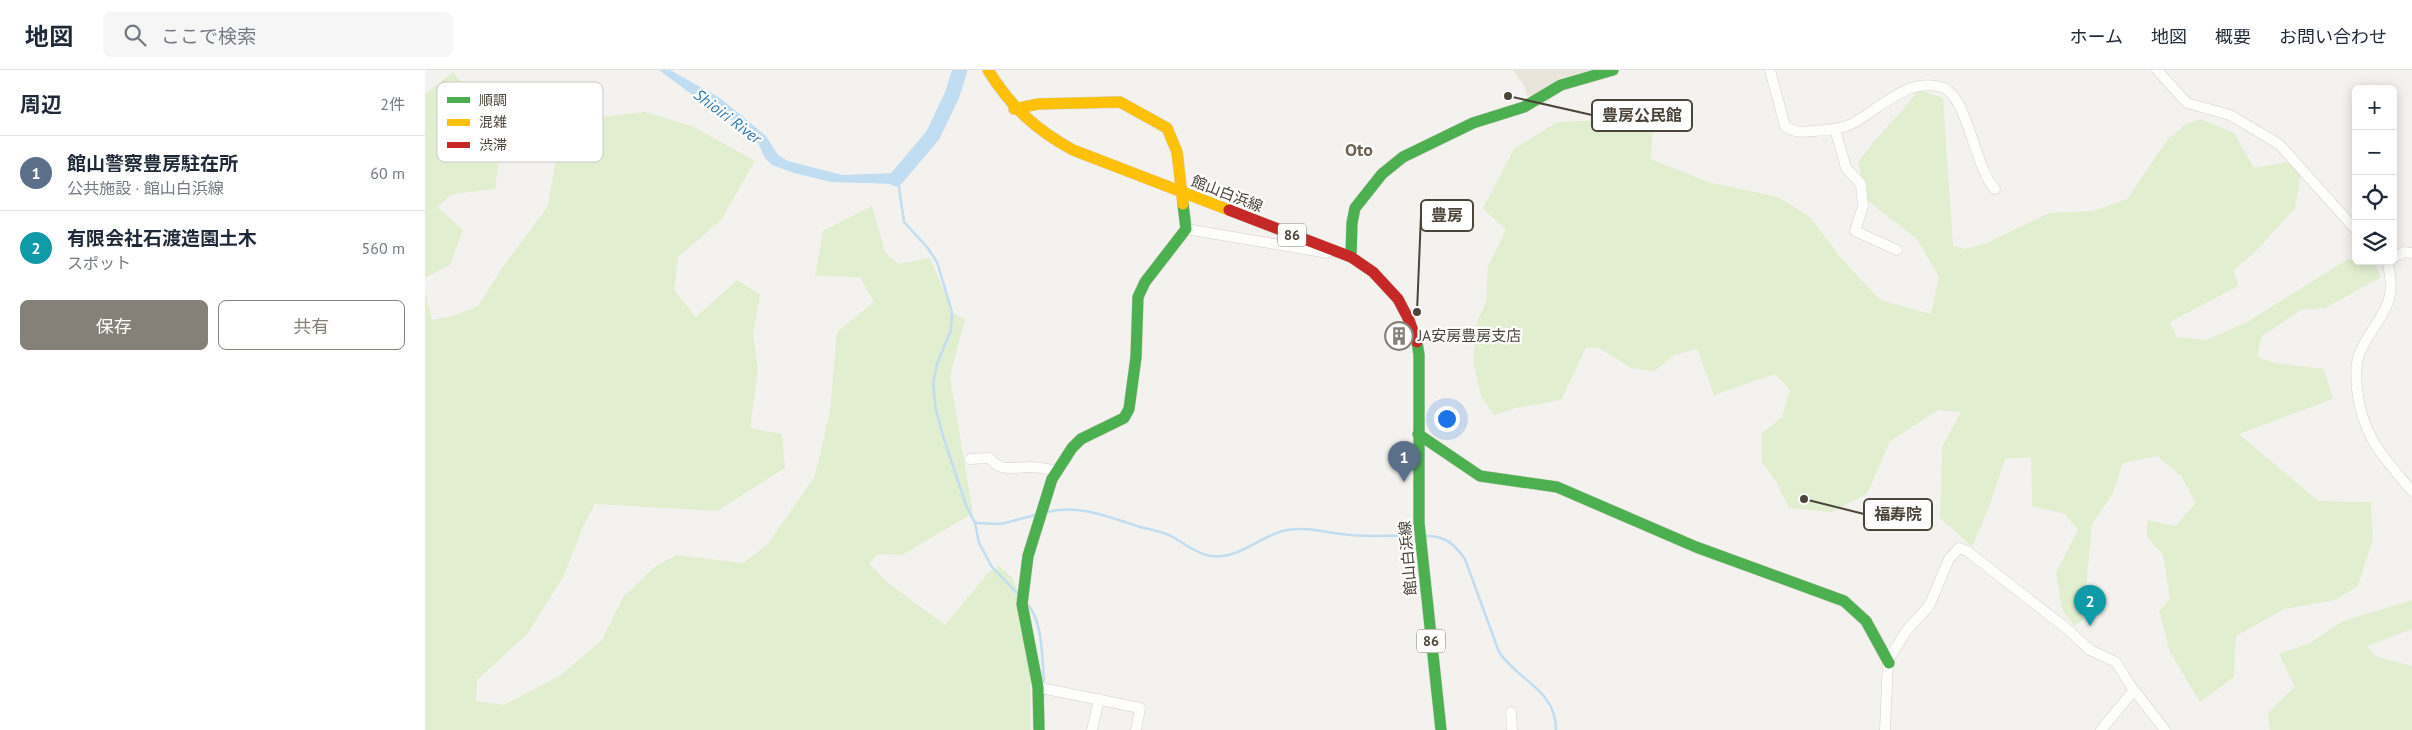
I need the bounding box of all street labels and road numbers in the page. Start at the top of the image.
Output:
street label: 館山白浜線 [1189,171,1266,216]
road number: 86 [1278,224,1306,246]
street label: 館山白浜線 [1395,520,1420,596]
road number: 86 [1417,630,1445,652]

